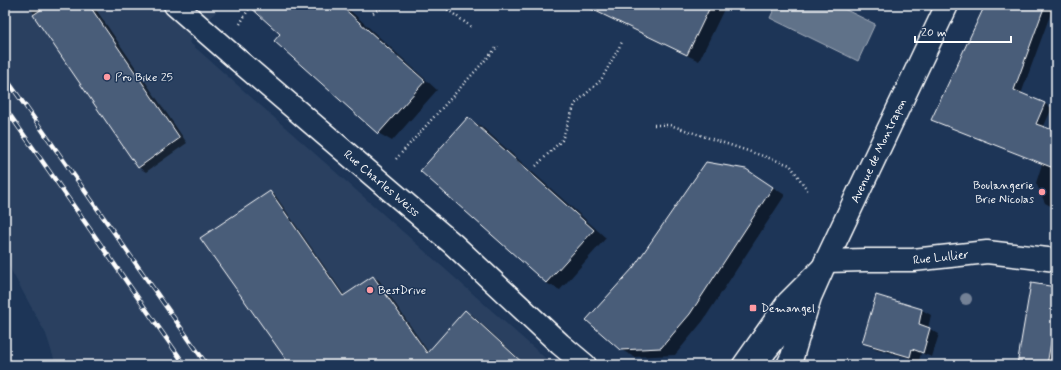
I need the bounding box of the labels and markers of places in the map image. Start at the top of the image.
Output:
place label: Pro Bike 25 [115,70,173,86]
marker: Pro Bike 25 [102,72,112,82]
place label: Boulangerie Brie Nicolas [973,178,1035,208]
marker: Boulangerie Brie Nicolas [1037,187,1047,197]
place label: BestDrive [378,283,426,299]
marker: BestDrive [365,285,375,295]
place label: Demangel [761,301,815,317]
marker: Demangel [748,303,758,313]

